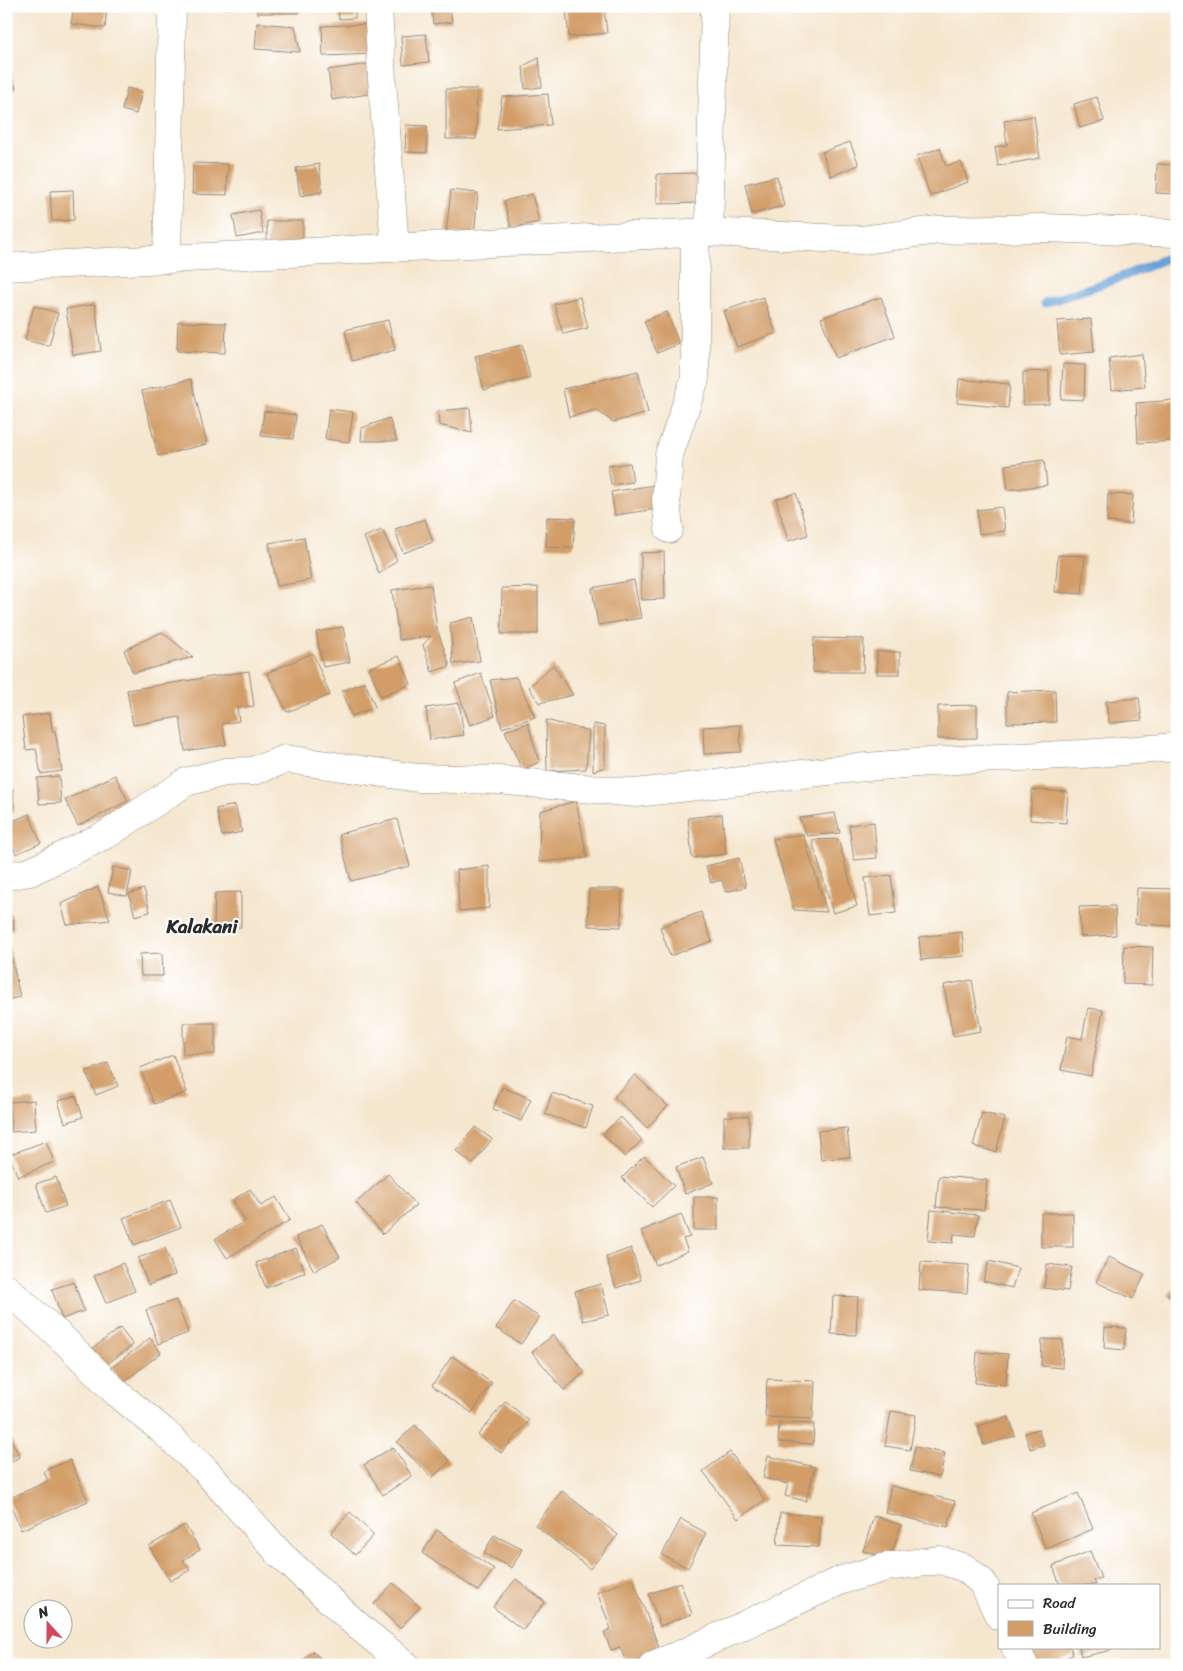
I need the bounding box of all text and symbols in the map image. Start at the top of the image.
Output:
district label: Kalakani [165,910,239,943]
legend [998,1584,1160,1648]
text: Road [1043,1590,1076,1616]
north arrow [22,1598,72,1648]
text: N [34,1599,53,1626]
text: Building [1043,1616,1097,1642]

